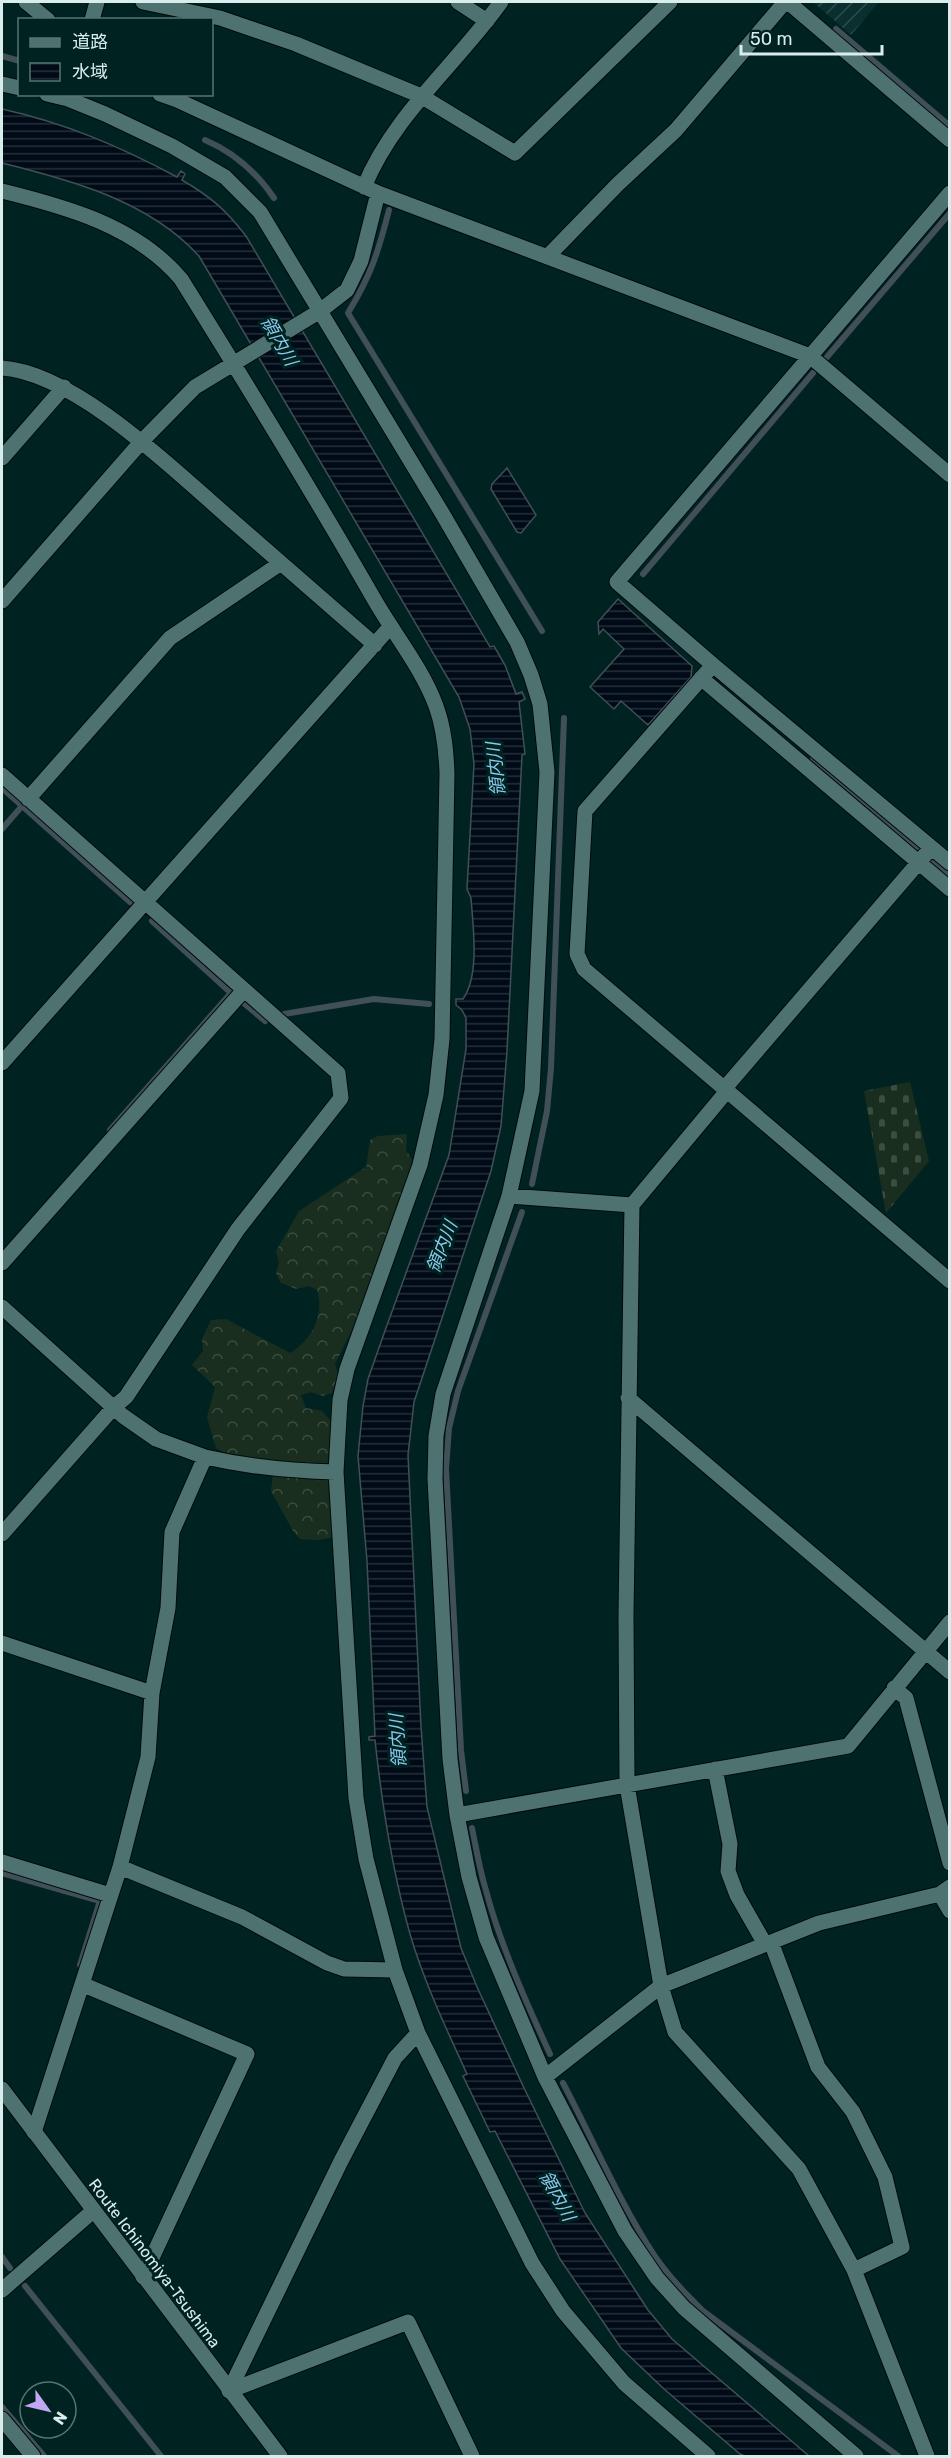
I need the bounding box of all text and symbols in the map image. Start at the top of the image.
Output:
legend [18,18,213,96]
scale bar [741,18,882,56]
text: 50 m [750,28,793,50]
text: 道路 [72,31,108,53]
text: 水域 [72,61,108,83]
water label: 領内川 [256,312,303,372]
water label: 領内川 [482,739,510,797]
water label: 領内川 [422,1216,463,1276]
water label: 領内川 [385,1711,411,1769]
water label: 領内川 [534,2167,581,2227]
street label: Route Ichinomiya-Tsushima [85,2175,224,2352]
north arrow [18,2380,78,2440]
text: N [49,2408,71,2428]

